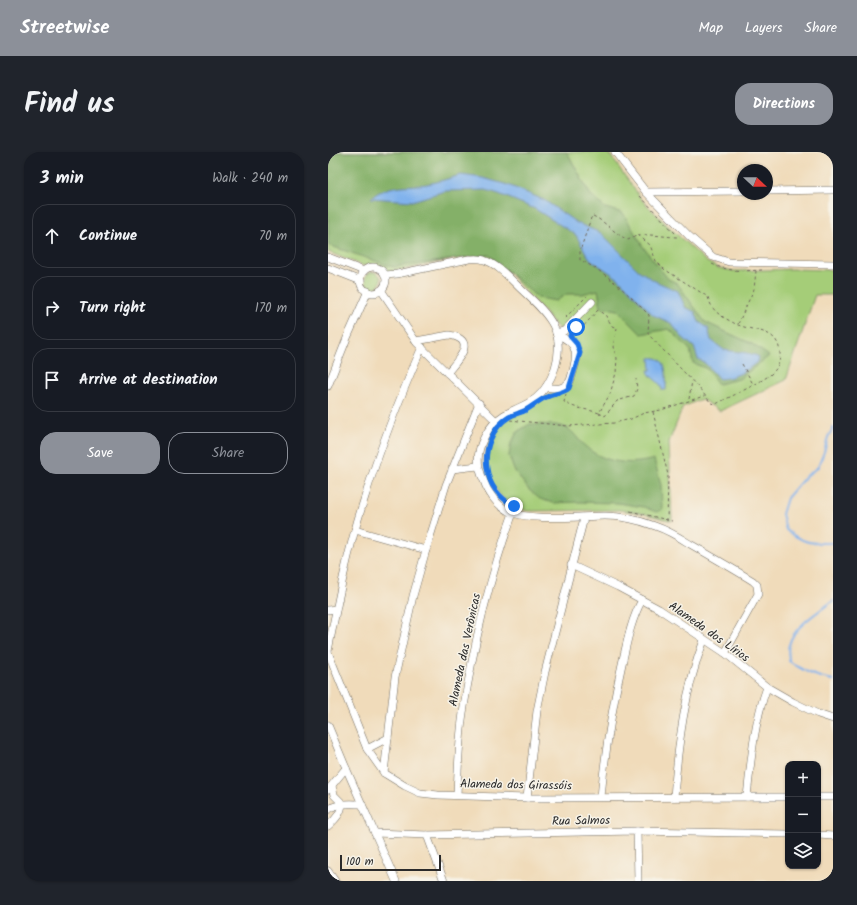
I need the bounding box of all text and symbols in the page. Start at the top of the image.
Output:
text: Streetwise [20,13,110,43]
text: Map [699,17,723,39]
text: Layers [745,17,783,39]
text: Share [805,17,837,39]
text: Find us [24,82,115,127]
button: Directions [735,83,833,125]
north arrow [737,164,773,200]
text: 3 min [40,165,84,192]
text: Walk · 240 m [212,168,288,189]
text: Continue [79,224,137,248]
icon: ahead [41,225,63,247]
text: 70 m [259,226,287,247]
text: Turn right [79,296,146,320]
icon: right [41,297,63,319]
text: 170 m [255,298,287,319]
route start [567,318,585,336]
text: Arrive at destination [79,368,218,392]
icon: arrive [41,369,63,391]
button: Save [40,432,160,474]
button: Share [168,432,288,474]
route end [505,497,523,515]
street label: Alameda das Verônicas [444,592,486,708]
street label: Alameda dos Lírios [664,597,754,667]
map controls [785,761,821,869]
button: + [785,761,821,797]
street label: Alameda dos Girassóis [460,775,572,795]
button: − [785,797,821,833]
street label: Rua Salmos [552,811,610,831]
button: layers [785,833,821,869]
scale bar [340,853,441,872]
text: 100 m [346,853,374,871]

